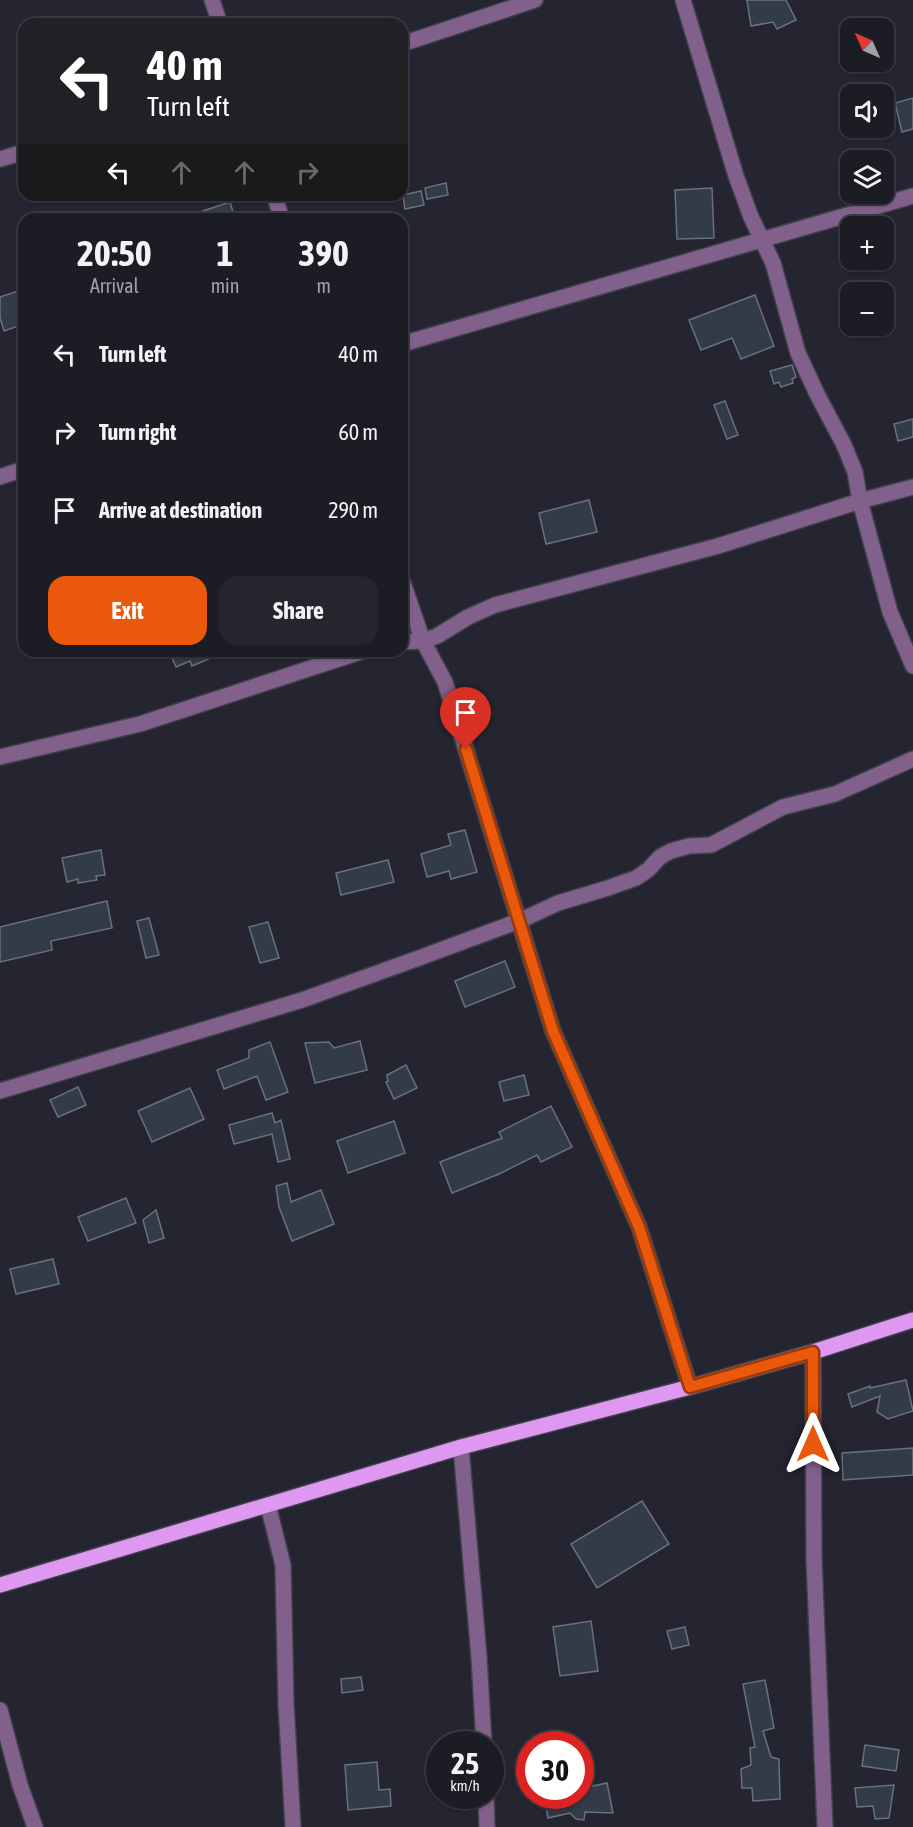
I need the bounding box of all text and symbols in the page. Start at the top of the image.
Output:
north arrow [840,18,894,72]
map controls [840,18,894,336]
text: 40 m [147,41,222,89]
icon: left [48,42,126,120]
button: sound [840,84,894,138]
text: Turn left [147,91,230,122]
button: layers [840,150,894,204]
icon: left [102,156,135,189]
icon: ahead [165,156,198,189]
icon: ahead [228,156,261,189]
icon: right [291,156,324,189]
button: + [840,216,894,270]
text: 20:50 [77,232,152,274]
text: 1 [217,232,233,274]
text: 390 [298,232,349,274]
text: Arrival [90,274,139,297]
text: min [211,274,239,297]
text: m [316,274,331,297]
button: − [840,282,894,336]
icon: left [48,338,81,371]
text: Turn left [99,341,166,367]
text: 40 m [338,341,378,367]
icon: right [48,416,81,449]
text: Turn right [99,419,176,445]
text: 60 m [338,419,378,445]
icon: arrive [48,494,81,527]
text: Arrive at destination [99,497,262,523]
text: 290 m [328,497,378,523]
button: Exit [48,576,207,645]
button: Share [219,576,378,645]
pin [440,687,491,749]
icon: arrive [449,696,482,729]
position arrow [781,1412,845,1476]
speed limit sign: 30 [516,1731,594,1809]
text: 25 [451,1746,479,1780]
text: km/h [450,1777,480,1794]

